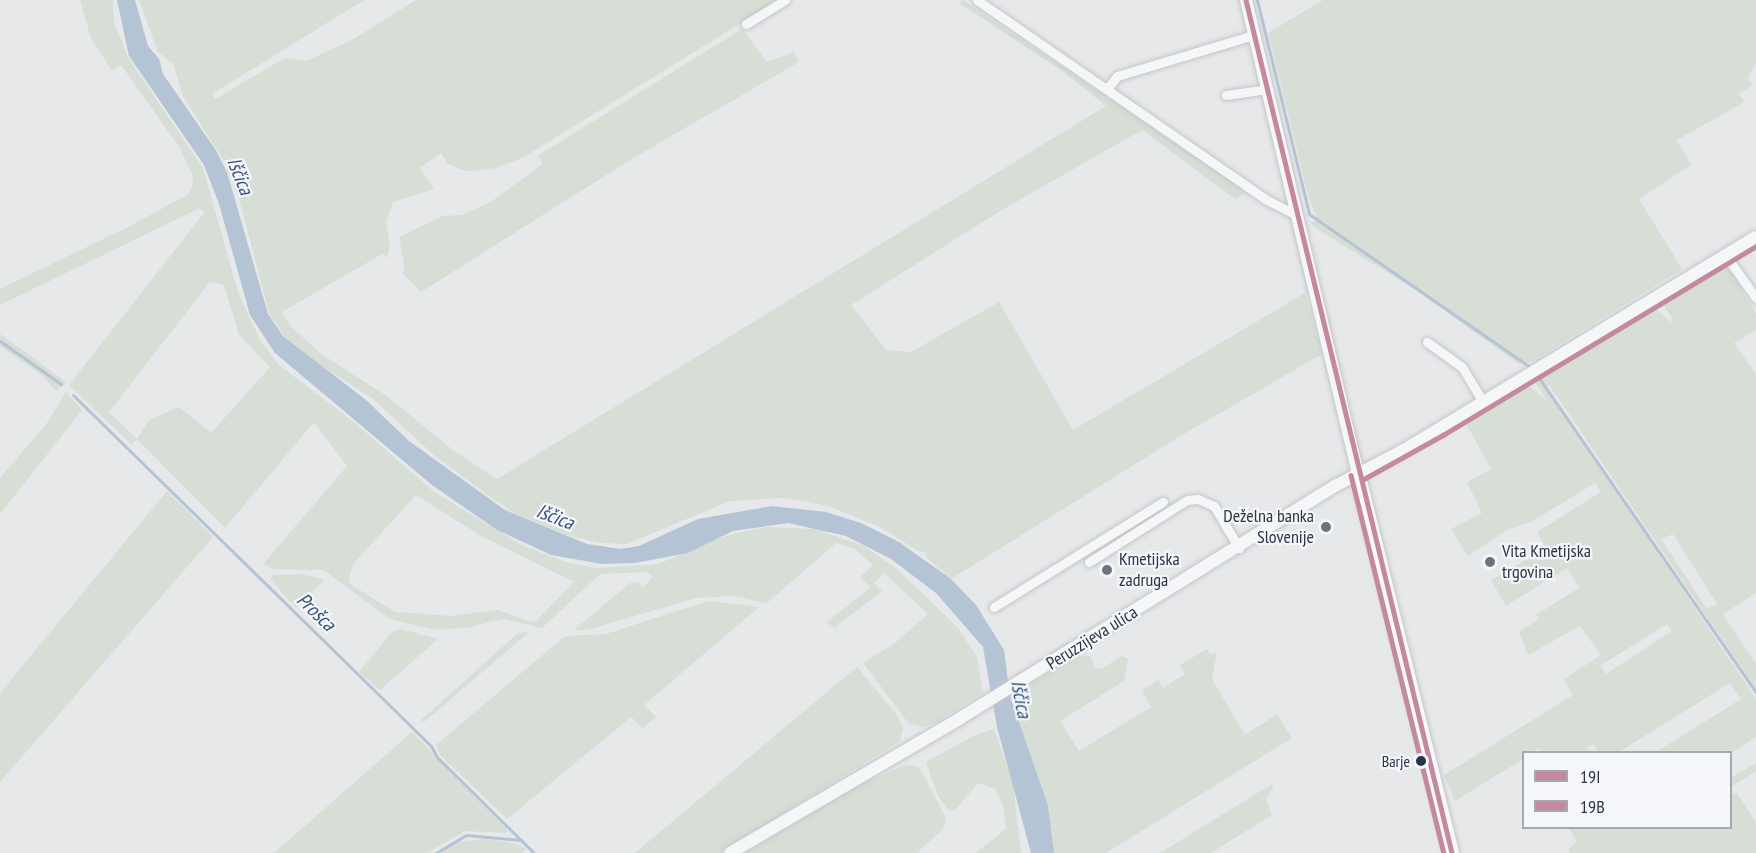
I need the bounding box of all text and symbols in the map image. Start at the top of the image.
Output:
water label: Iščica [222,154,258,198]
water label: Iščica [533,499,577,535]
place label: Deželna banka Slovenije [1223,506,1314,548]
marker: Deželna banka Slovenije [1319,520,1333,534]
place label: Vita Kmetijska trgovina [1502,541,1591,584]
place label: Kmetijska zadruga [1119,549,1180,592]
marker: Vita Kmetijska trgovina [1483,555,1497,569]
marker: Kmetijska zadruga [1100,563,1114,577]
water label: Prošca [292,588,340,636]
street label: Peruzzijeva ulica [1043,602,1141,674]
water label: Iščica [1006,678,1036,720]
place label: Barje [1382,751,1410,771]
legend [1522,751,1732,829]
marker: Barje [1415,755,1427,767]
text: 19I [1580,765,1600,788]
text: 19B [1580,795,1605,818]

